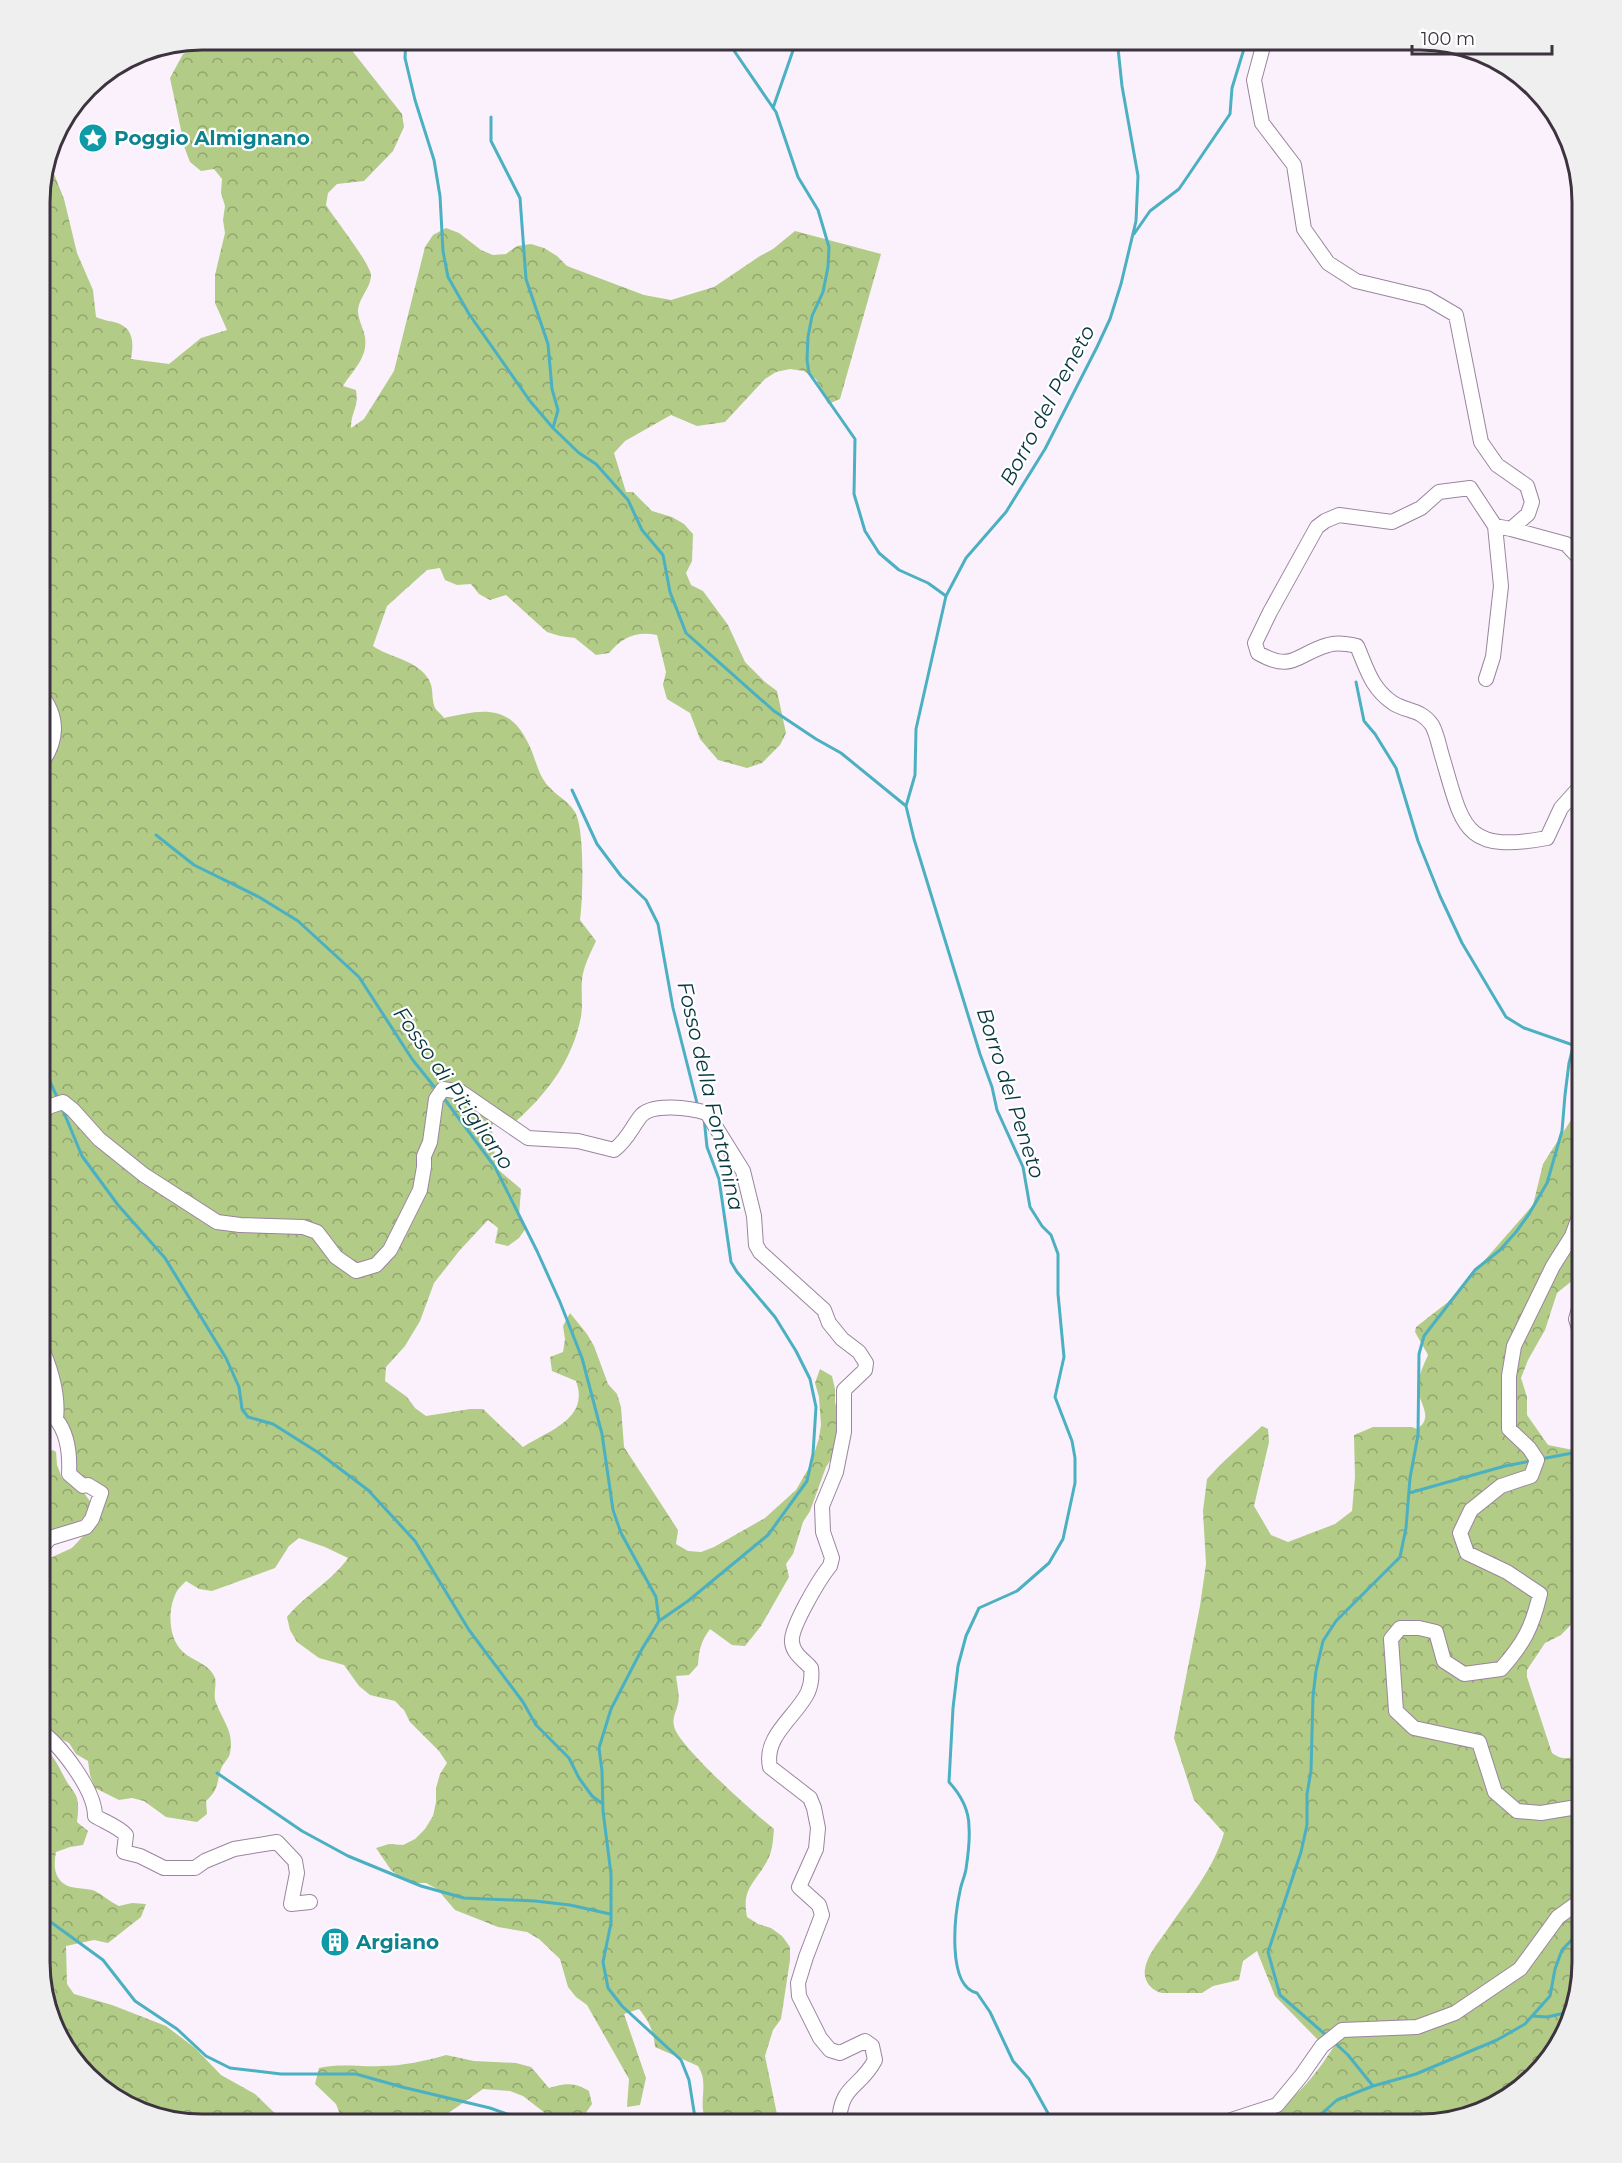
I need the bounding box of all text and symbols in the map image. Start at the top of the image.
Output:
scale bar [1412,18,1552,56]
text: 100 m [1421,28,1475,50]
place icon: Poggio Almignano [77,122,109,154]
place label: Poggio Almignano [114,126,310,150]
water label: Borro del Peneto [994,321,1100,489]
water label: Fosso della Fontanina [672,979,750,1213]
water label: Fosso di Pitigliano [388,1002,520,1174]
water label: Borro del Peneto [972,1005,1050,1181]
building icon: Argiano [319,1926,351,1958]
place label: Argiano [355,1930,439,1954]

